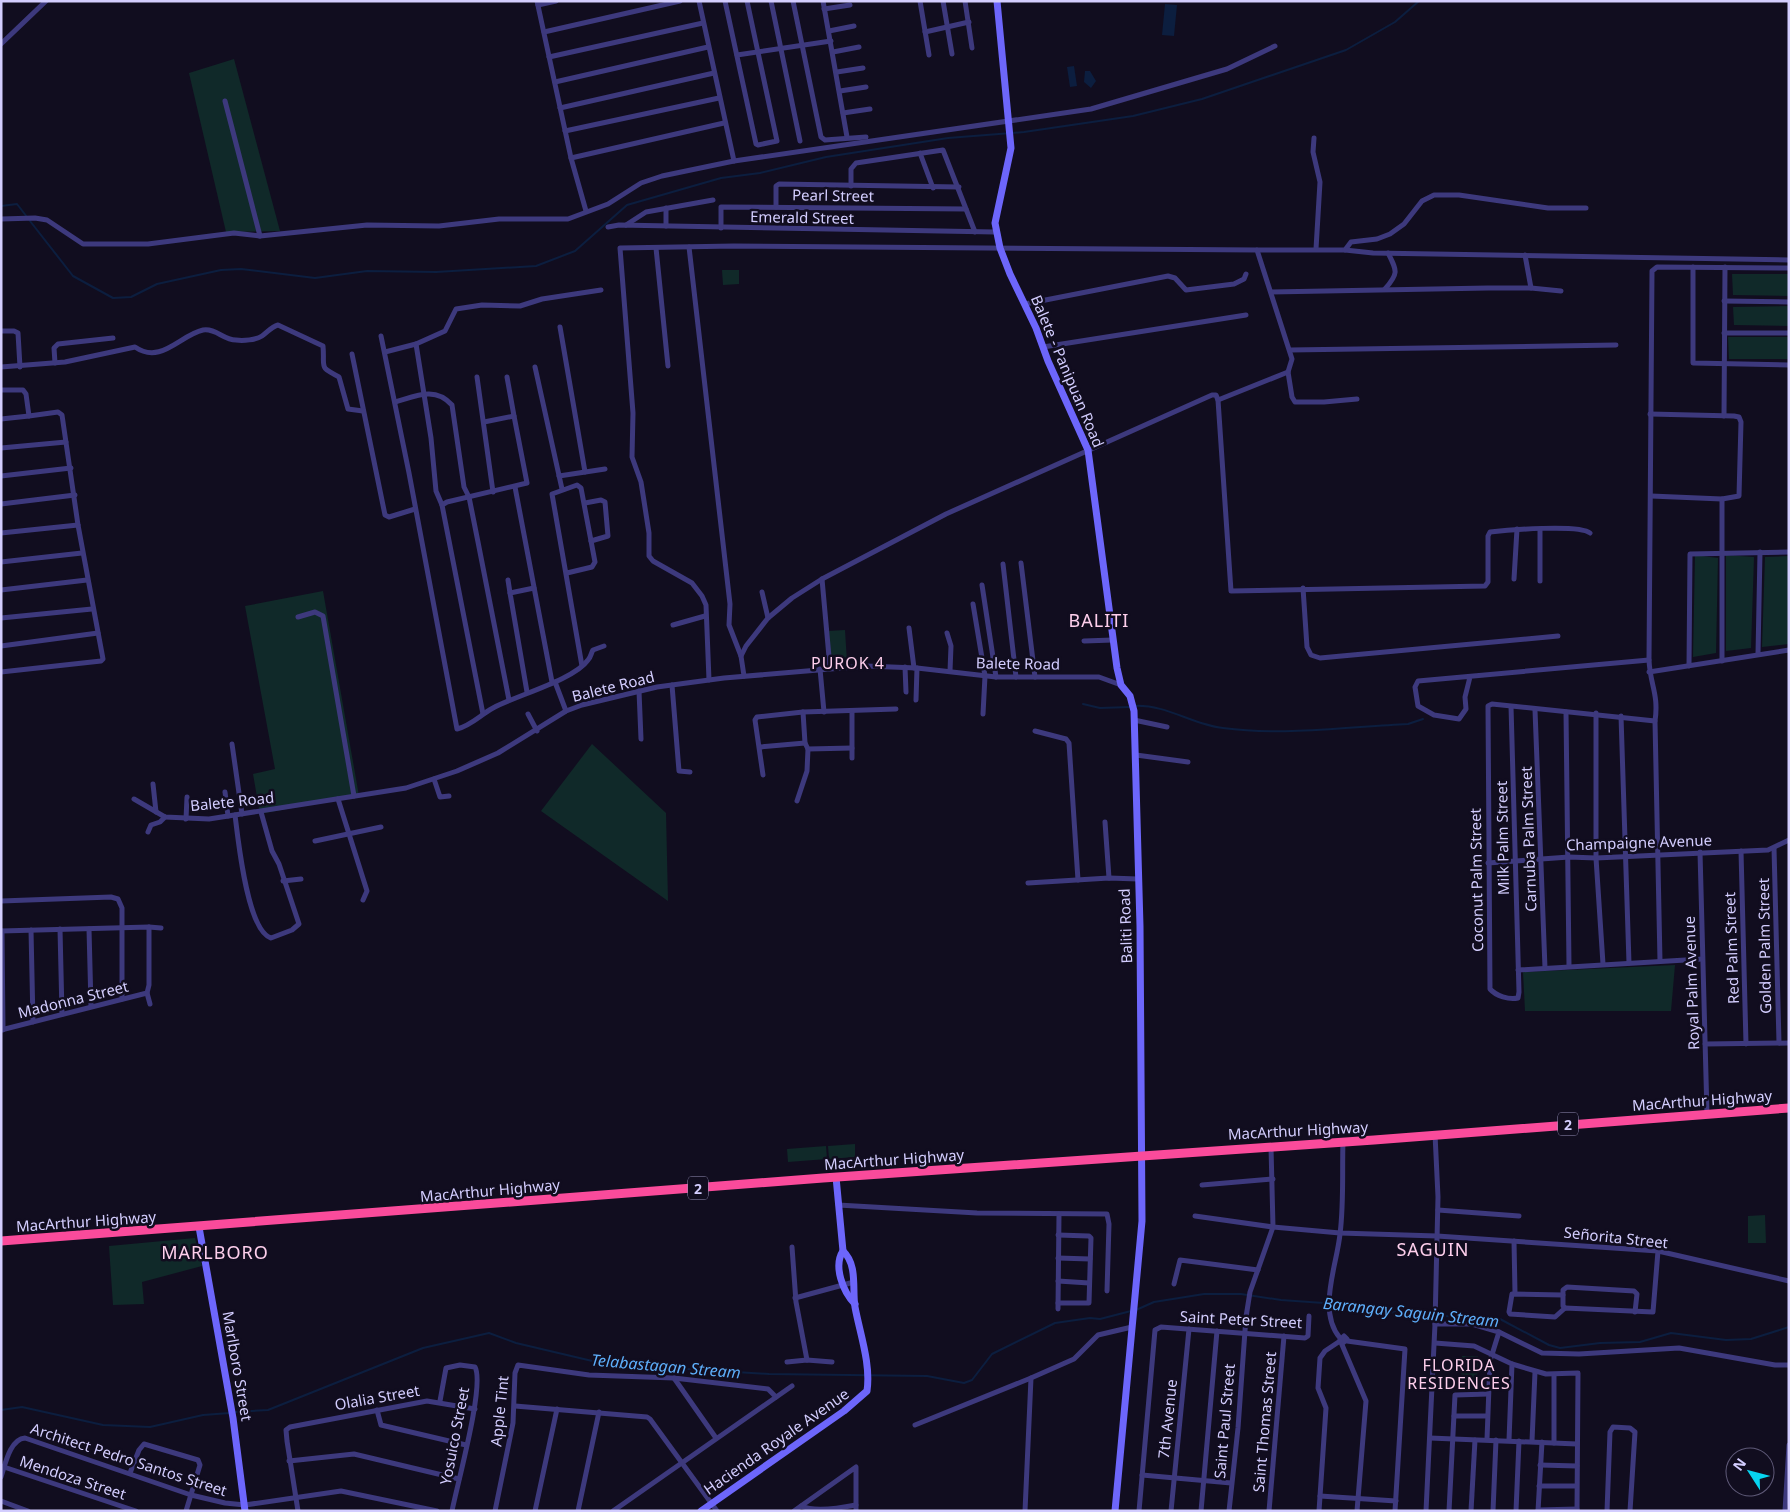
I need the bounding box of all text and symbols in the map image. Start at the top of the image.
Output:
street label: Pearl Street [792,184,875,206]
street label: Emerald Street [750,206,855,228]
street label: Balete - Panipuan Road [1027,292,1109,450]
district label: BALITI [1069,608,1129,632]
district label: PUROK 4 [811,652,885,674]
street label: Balete Road [976,652,1060,674]
street label: Balete Road [570,666,656,706]
street label: Carnuba Palm Street [1515,765,1541,912]
street label: Milk Palm Street [1491,780,1513,895]
street label: Balete Road [189,787,275,815]
street label: Coconut Palm Street [1465,807,1487,952]
street label: Champaigne Avenue [1566,829,1712,855]
street label: Golden Palm Street [1753,877,1775,1014]
street label: Baliti Road [1114,888,1136,964]
street label: Red Palm Street [1719,891,1743,1004]
street label: Royal Palm Avenue [1679,916,1703,1050]
street label: Madonna Street [16,975,131,1022]
street label: MacArthur Highway [1631,1085,1773,1115]
road number: 2 [1558,1112,1578,1136]
street label: MacArthur Highway [1227,1116,1369,1144]
street label: MacArthur Highway [823,1144,965,1174]
street label: MacArthur Highway [419,1174,561,1206]
road number: 2 [688,1176,708,1200]
street label: MacArthur Highway [15,1206,157,1236]
street label: Señorita Street [1563,1222,1670,1252]
district label: SAGUIN [1396,1237,1470,1261]
district label: MARLBORO [161,1240,269,1264]
water label: Barangay Saguin Stream [1322,1292,1500,1332]
street label: Saint Peter Street [1179,1306,1303,1332]
street label: Marlboro Street [219,1310,258,1423]
water label: Telabastagan Stream [590,1349,742,1383]
street label: Saint Thomas Street [1248,1350,1280,1493]
district label: FLORIDA RESIDENCES [1407,1354,1511,1394]
street label: Saint Paul Street [1209,1362,1239,1479]
street label: Apple Tint [485,1374,513,1447]
street label: 7th Avenue [1153,1378,1181,1460]
street label: Olalia Street [333,1380,422,1414]
street label: Hacienda Royale Avenue [699,1383,853,1499]
street label: Yosuico Street [435,1385,473,1487]
street label: Architect Pedro Santos Street [28,1418,230,1500]
north arrow [1725,1447,1775,1497]
street label: Mendoza Street [17,1450,129,1504]
text: N [1728,1454,1750,1474]

